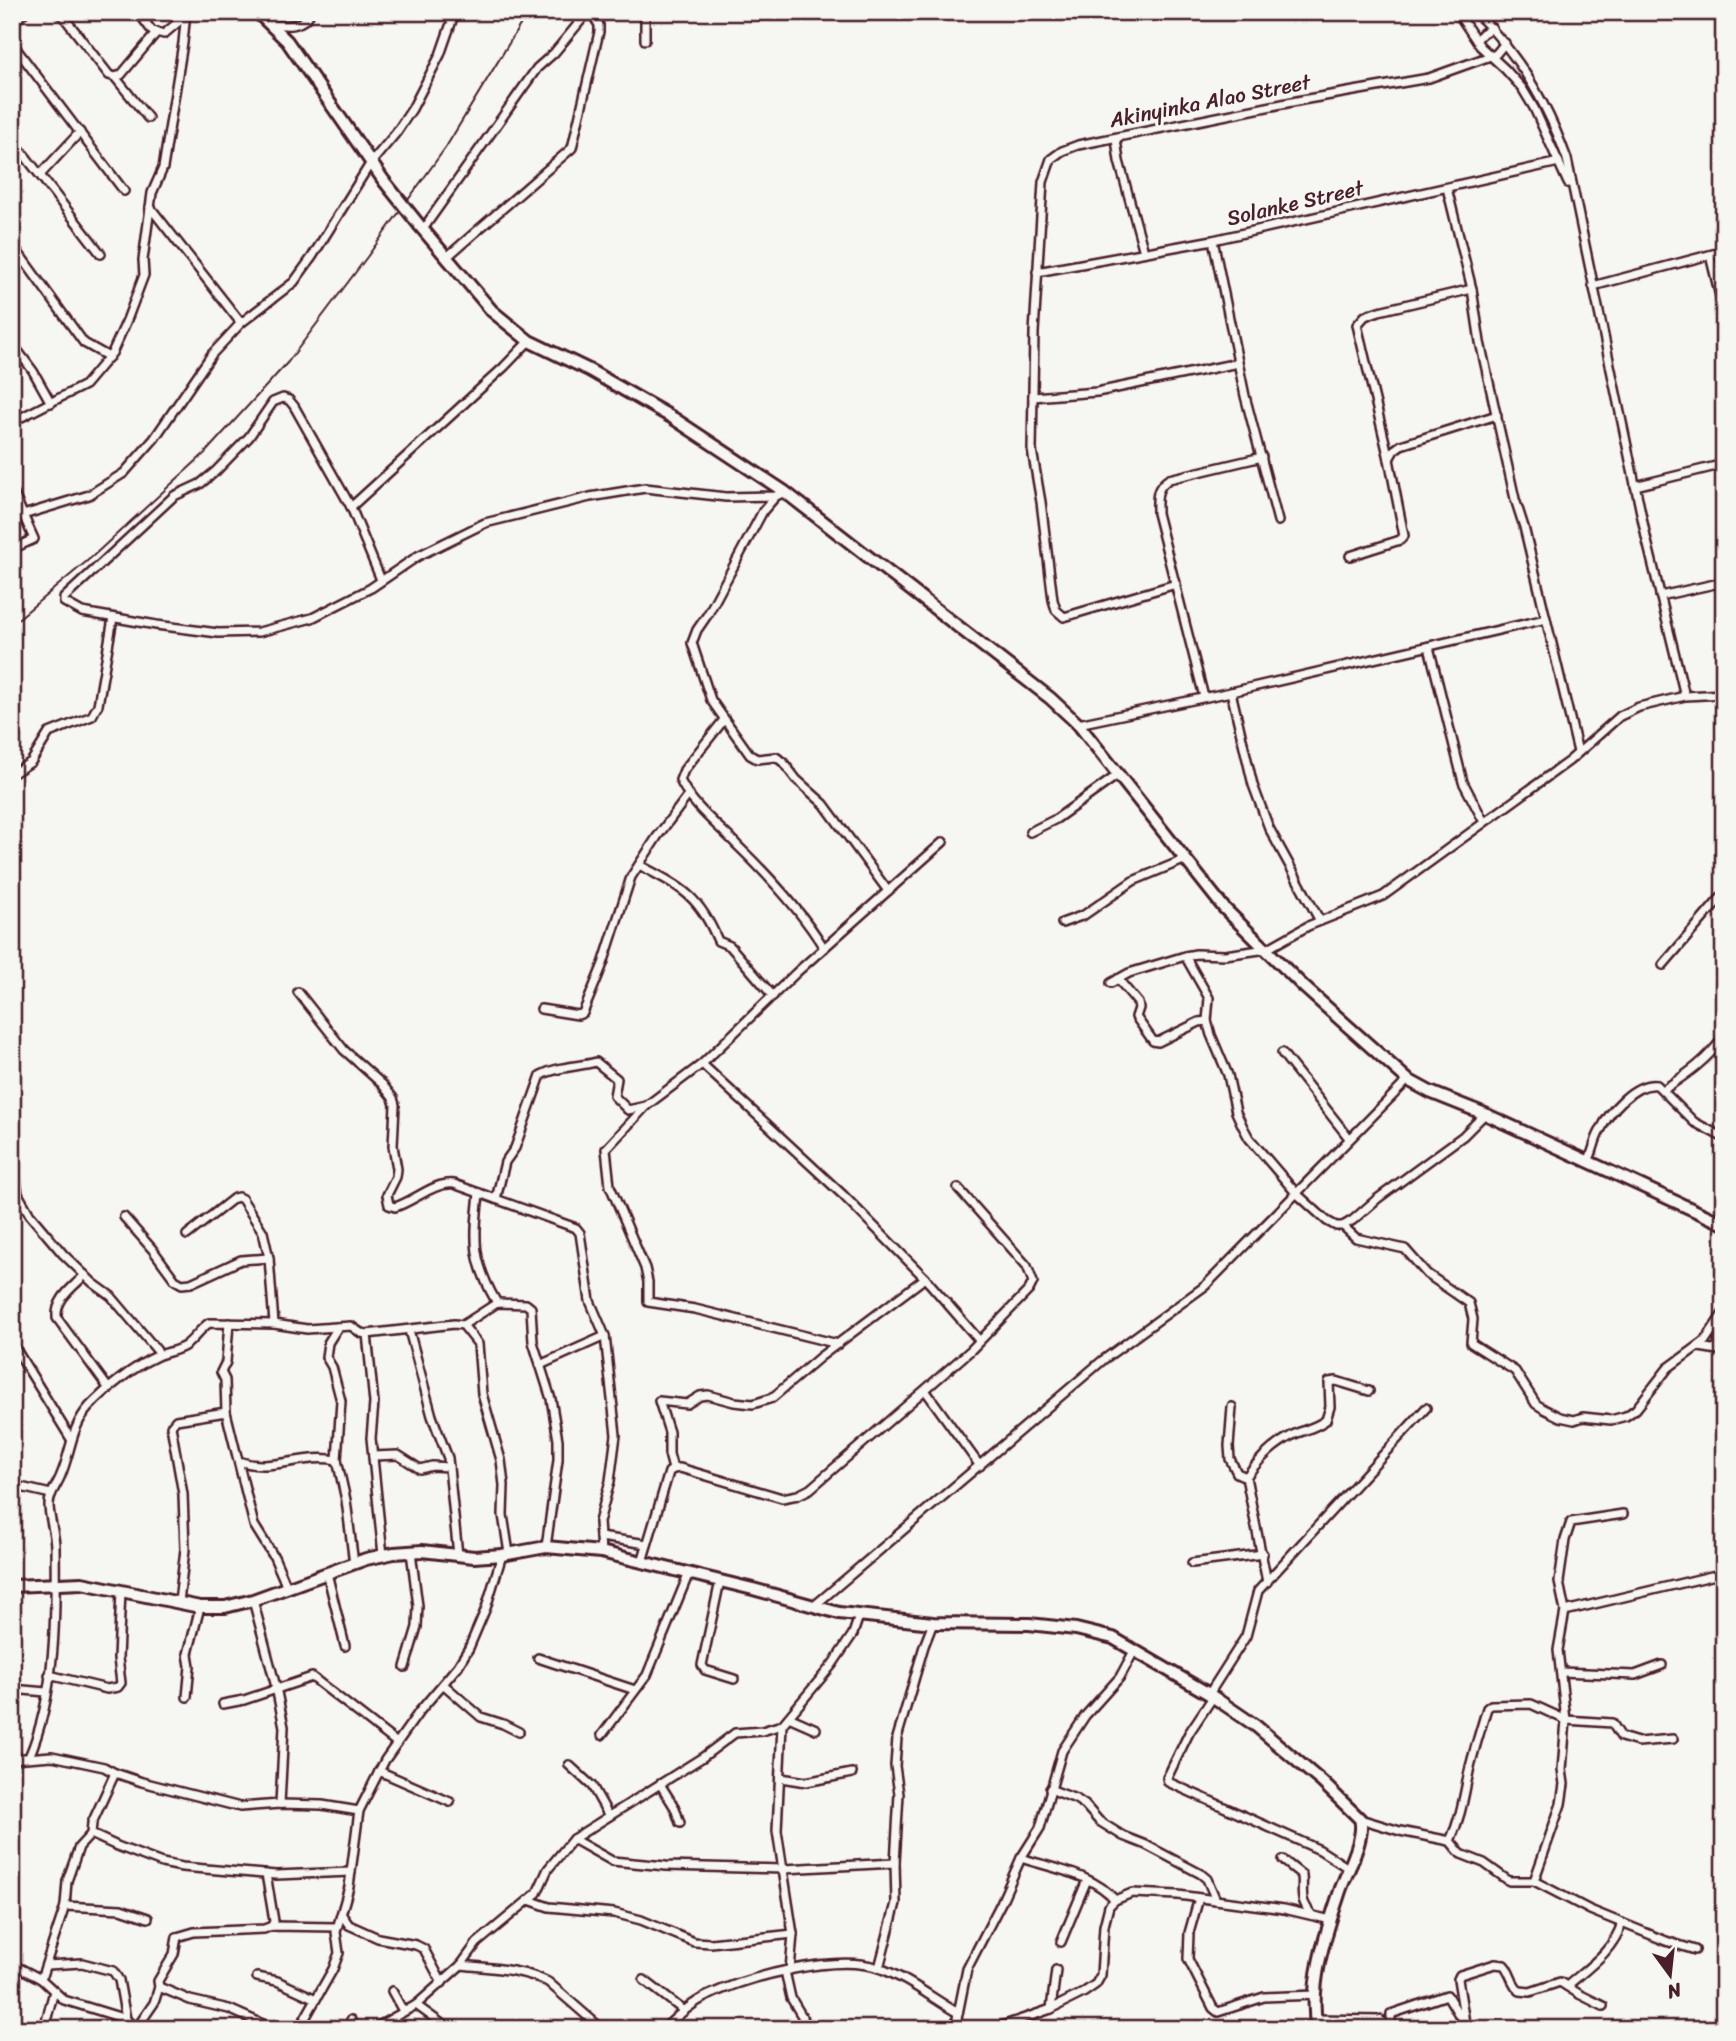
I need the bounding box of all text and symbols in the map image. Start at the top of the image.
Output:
street label: Akinyinka Alao Street [1105,63,1315,139]
street label: Solanke Street [1223,168,1369,237]
north arrow [1634,1940,1704,2010]
text: N [1663,1973,1686,2009]

